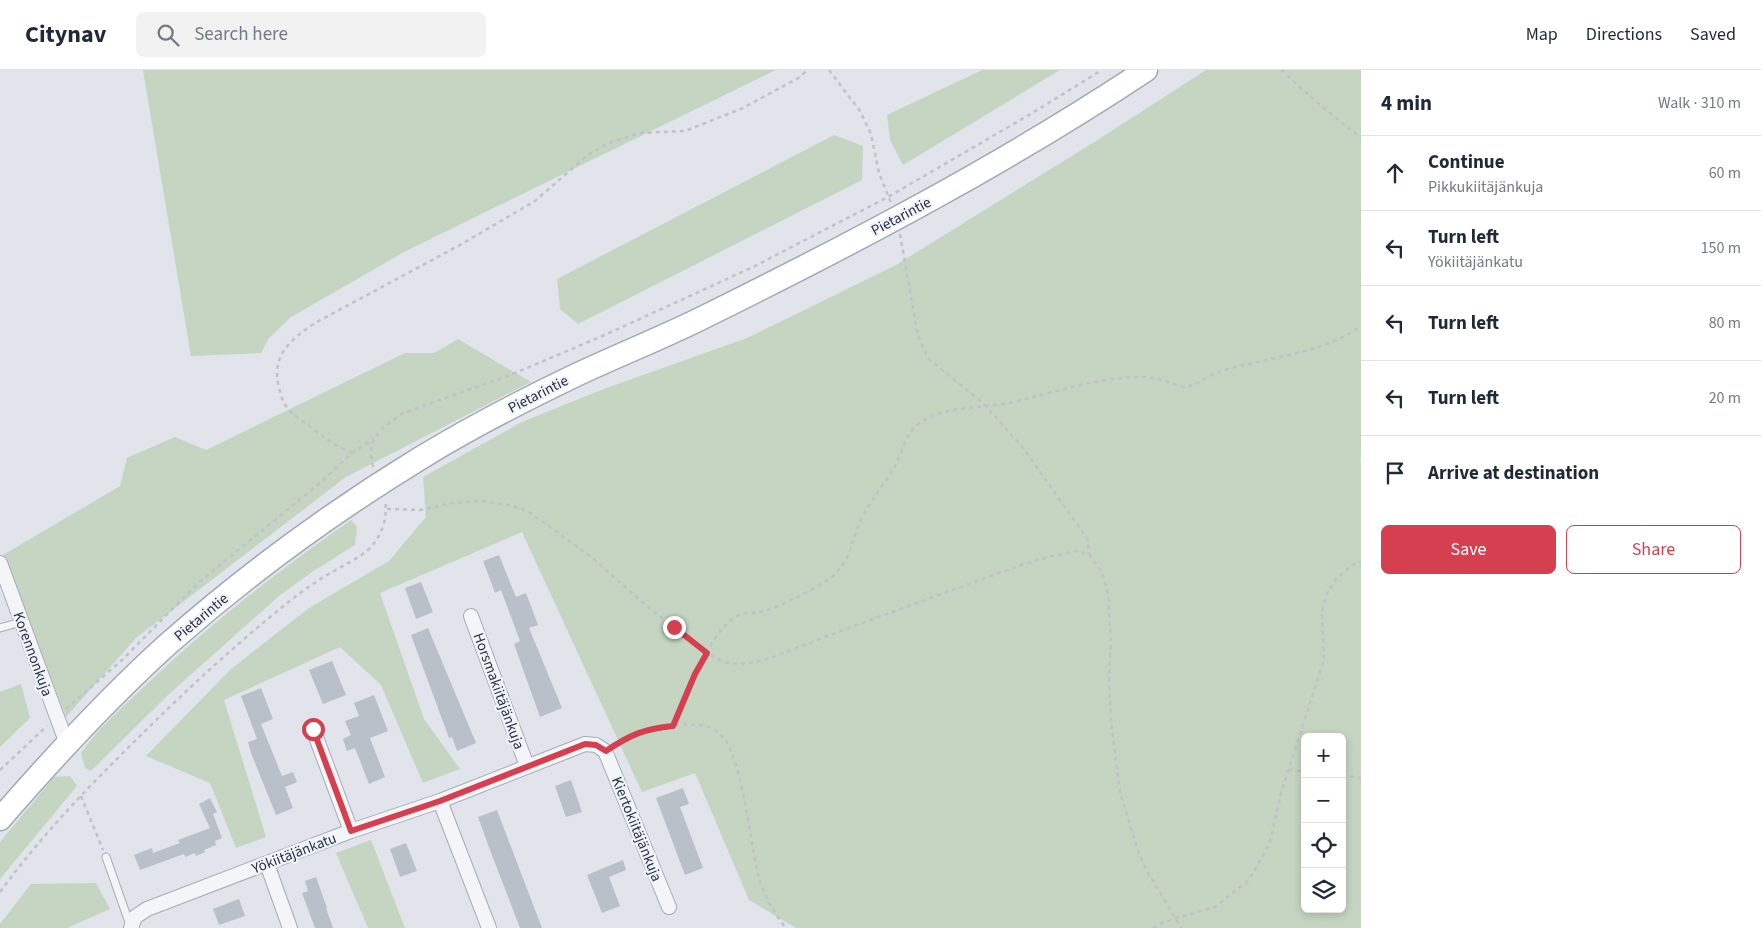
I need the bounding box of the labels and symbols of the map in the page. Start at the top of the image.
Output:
street label: Pietarintie [868,192,935,241]
street label: Pietarintie [504,370,572,419]
street label: Pietarintie [170,588,233,646]
street label: Korennonkuja [8,609,58,699]
route end [663,616,686,639]
street label: Horsmakiitäjänkuja [468,630,529,752]
route start [302,718,325,741]
street label: Kiertokiitäjänkuja [606,774,667,885]
street label: Yökiitäjänkatu [248,828,340,880]

